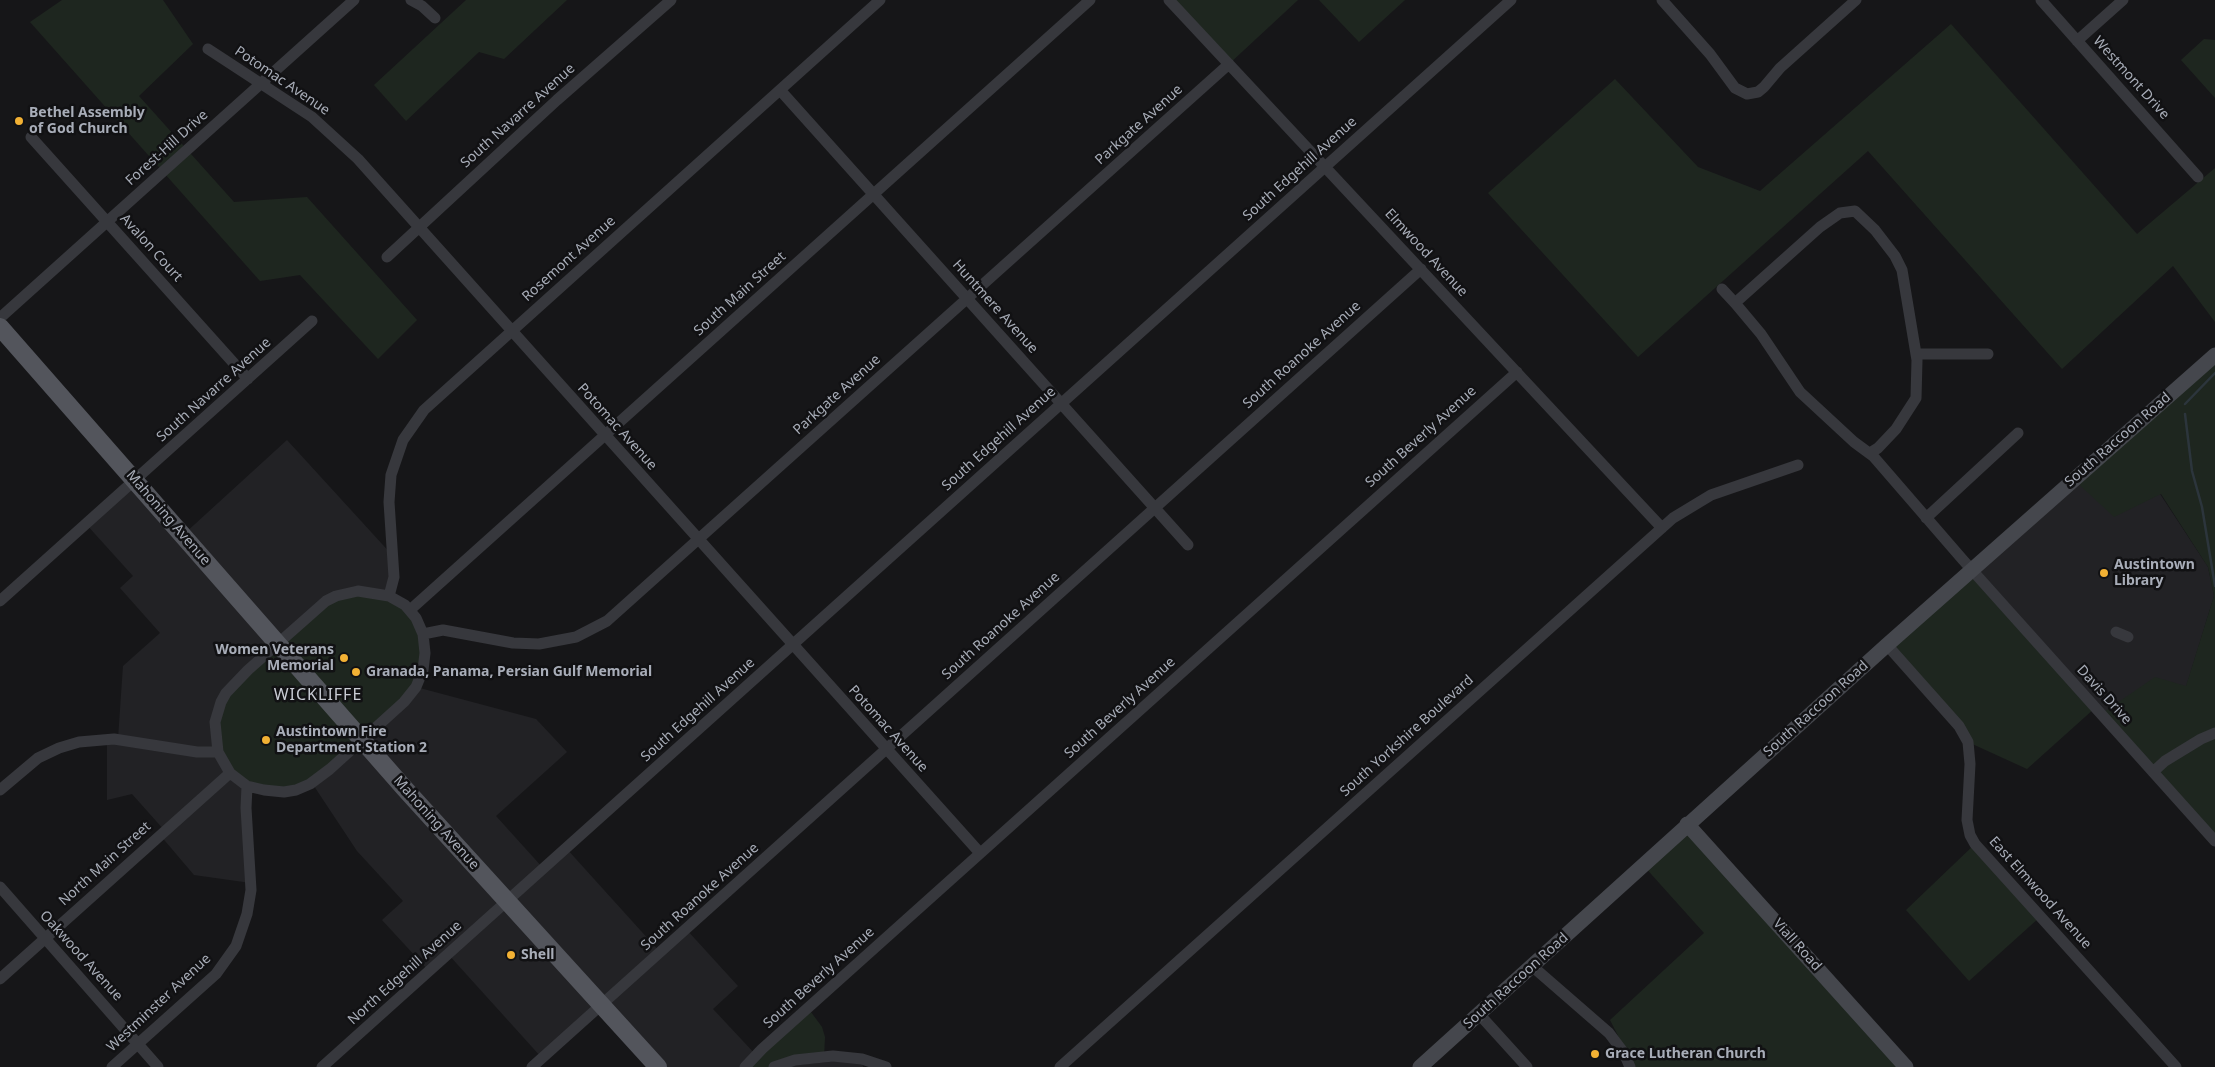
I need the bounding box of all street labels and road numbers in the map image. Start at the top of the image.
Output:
street label: Westmont Drive [2089,33,2173,123]
street label: Potomac Avenue [231,43,333,119]
street label: South Navarre Avenue [458,60,578,172]
street label: Parkgate Avenue [1092,81,1186,169]
street label: Forest-Hill Drive [122,107,212,189]
street label: South Edgehill Avenue [1240,113,1360,225]
street label: Elmwood Avenue [1381,206,1471,300]
street label: Avalon Court [116,211,186,285]
street label: Rosemont Avenue [519,213,619,305]
street label: South Main Street [691,248,789,340]
street label: Huntmere Avenue [949,257,1041,357]
street label: South Roanoke Avenue [1240,298,1364,412]
street label: South Navarre Avenue [154,334,274,446]
street label: Parkgate Avenue [790,351,884,439]
street label: Potomac Avenue [574,380,660,474]
street label: South Edgehill Avenue [939,383,1059,495]
street label: South Beverly Avenue [1362,383,1480,491]
street label: South Raccoon Road [2062,389,2174,491]
street label: Mahoning Avenue [122,467,214,569]
street label: South Roanoke Avenue [939,569,1063,683]
street label: South Edgehill Avenue [638,654,758,766]
street label: South Beverly Avenue [1061,654,1179,762]
street label: South Raccoon Road [1760,658,1872,760]
street label: Davis Drive [2073,662,2135,728]
street label: South Yorkshire Boulevard [1337,672,1477,800]
street label: Potomac Avenue [845,682,931,776]
street label: Mahoning Avenue [390,773,482,873]
street label: North Main Street [56,818,154,910]
street label: East Elmwood Avenue [1985,834,2095,952]
street label: South Roanoke Avenue [638,840,762,954]
street label: Oakwood Avenue [36,907,126,1005]
street label: Viall Road [1769,915,1825,975]
street label: North Edgehill Avenue [345,917,465,1029]
street label: South Beverly Avenue [760,924,878,1032]
street label: South Raccoon Road [1460,930,1572,1032]
street label: Westminster Avenue [104,950,214,1056]

